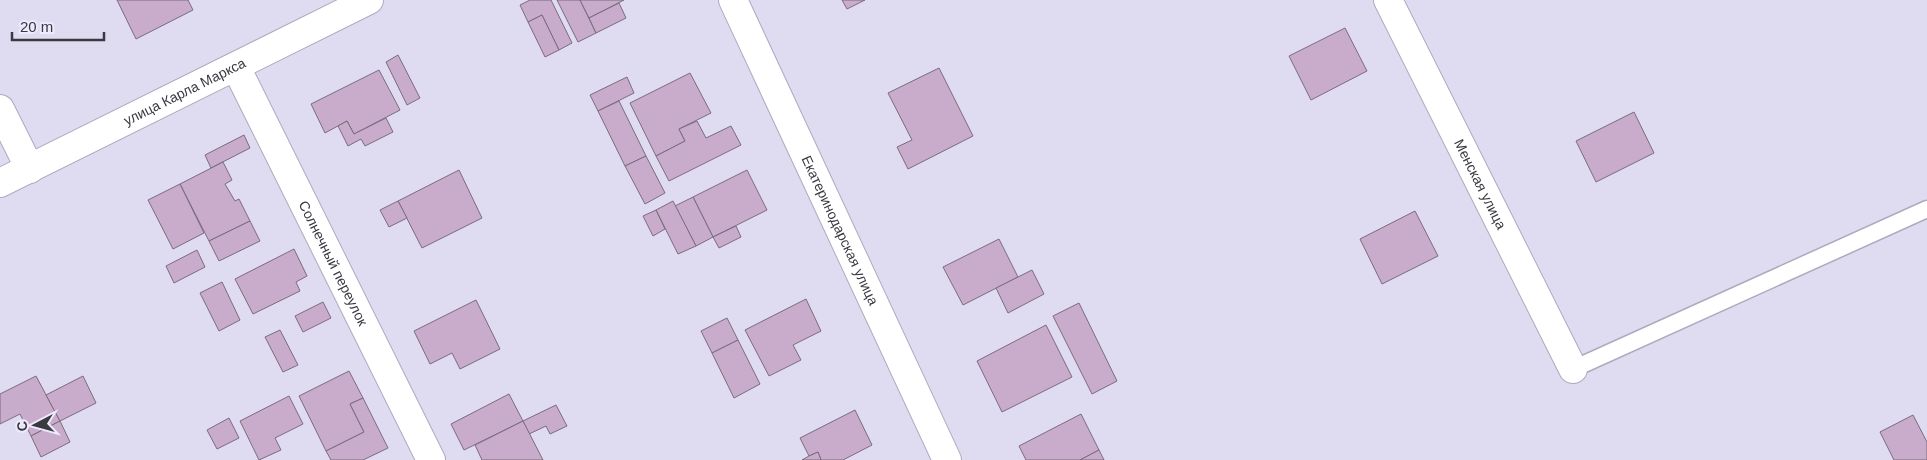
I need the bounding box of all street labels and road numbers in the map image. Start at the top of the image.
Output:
street label: улица Карла Маркса [121,54,248,128]
street label: Менская улица [1451,136,1510,232]
street label: Екатеринодарская улица [798,153,882,308]
street label: Солнечный переулок [296,198,371,329]

